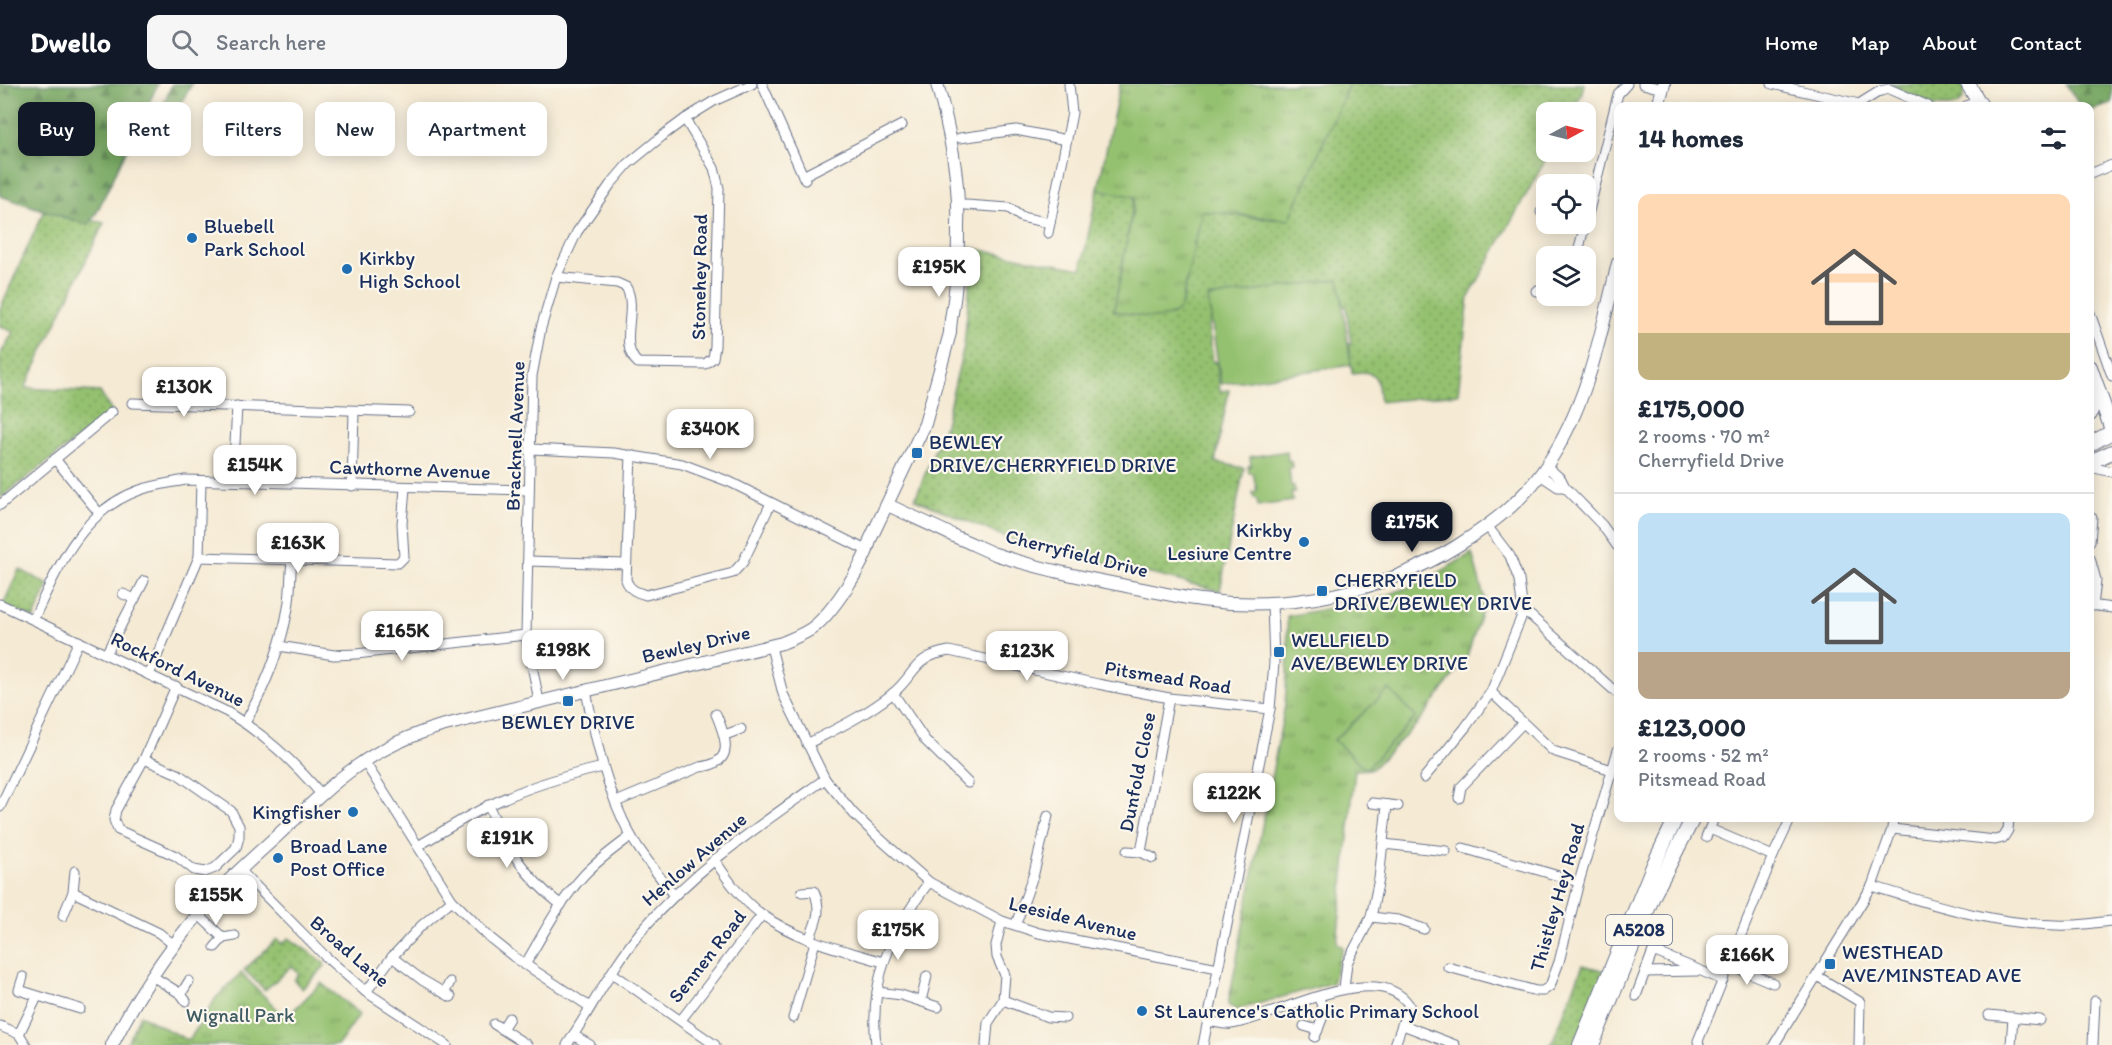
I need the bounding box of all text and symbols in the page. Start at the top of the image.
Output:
search box [147,15,567,69]
text: Dwello [30,25,111,59]
icon: search [168,26,201,59]
text: Search here [216,29,326,56]
text: Home [1765,30,1818,55]
text: Map [1851,30,1890,55]
text: About [1923,30,1977,55]
text: Contact [2010,30,2082,55]
chip: Buy [18,102,95,156]
chip: Rent [107,102,191,156]
chip: Filters [203,102,303,156]
chip: New [315,102,395,156]
chip: Apartment [407,102,547,156]
north arrow [1536,102,1596,162]
map controls [1536,102,1596,306]
text: 14 homes [1638,122,1744,154]
icon: filters [2037,122,2070,155]
button: locate [1536,174,1596,234]
street label: Stonehey Road [686,213,712,340]
place label: Bluebell Park School [204,214,306,261]
marker: Bluebell Park School [185,231,199,245]
icon: home [1800,233,1908,341]
place label: Kirkby High School [359,246,461,293]
button: layers [1536,246,1596,306]
pin: £195K [897,247,981,298]
text: £195K [912,254,966,278]
marker: Kirkby High School [340,262,354,276]
street label: Bracknell Avenue [500,361,530,511]
pin: £130K [142,367,226,418]
text: £130K [156,374,212,398]
text: £175,000 [1638,392,1745,424]
pin: £340K [668,409,752,460]
text: £340K [681,416,739,440]
text: 2 rooms · 70 m² [1638,424,1770,448]
place label: BEWLEY DRIVE/CHERRYFIELD DRIVE [929,430,1176,477]
pin: £154K [213,445,297,496]
marker: BEWLEY DRIVE/CHERRYFIELD DRIVE [910,446,924,460]
text: Cherryfield Drive [1638,448,1784,472]
text: £154K [227,452,283,476]
street label: Cawthorne Avenue [329,454,491,484]
pin: £175K [1370,502,1454,553]
text: £175K [1385,509,1439,533]
place label: Kirkby Lesiure Centre [1167,518,1293,565]
pin: £163K [256,523,340,574]
street label: Cherryfield Drive [1003,524,1151,582]
text: £163K [271,530,325,554]
marker: Kirkby Lesiure Centre [1297,535,1311,549]
icon: home [1800,552,1908,660]
place label: CHERRYFIELD DRIVE/BEWLEY DRIVE [1334,568,1532,615]
marker: CHERRYFIELD DRIVE/BEWLEY DRIVE [1315,584,1329,598]
pin: £165K [360,611,444,662]
text: £165K [375,618,429,642]
street label: Bewley Drive [640,620,752,668]
street label: Rockford Avenue [107,626,249,712]
place label: WELLFIELD AVE/BEWLEY DRIVE [1291,628,1468,675]
pin: £198K [521,630,605,681]
pin: £123K [985,631,1069,682]
text: £198K [536,637,590,661]
text: £123K [1000,638,1054,662]
marker: WELLFIELD AVE/BEWLEY DRIVE [1272,645,1286,659]
street label: Pitsmead Road [1103,655,1233,699]
marker: BEWLEY DRIVE [561,694,575,708]
place label: BEWLEY DRIVE [501,710,635,734]
street label: Dunfold Close [1114,710,1160,834]
text: £123,000 [1638,711,1746,743]
text: 2 rooms · 52 m² [1638,743,1769,767]
text: Pitsmead Road [1638,767,1766,791]
pin: £122K [1192,773,1276,824]
text: £122K [1207,780,1261,804]
place label: Kingfisher [252,800,341,824]
marker: Kingfisher [346,805,360,819]
street label: Henlow Avenue [637,807,751,911]
pin: £191K [465,818,549,869]
street label: Thistley Hey Road [1524,820,1590,974]
text: £191K [481,825,533,849]
place label: Broad Lane Post Office [290,834,388,881]
marker: Broad Lane Post Office [271,851,285,865]
pin: £155K [174,875,258,926]
text: £155K [189,882,243,906]
street label: Leeside Avenue [1006,890,1140,946]
street label: Sennen Road [663,905,751,1007]
street label: Broad Lane [305,910,395,992]
pin: £175K [856,910,940,961]
road number: A5208 [1606,915,1672,945]
text: £175K [871,917,925,941]
pin: £166K [1705,935,1789,986]
place label: WESTHEAD AVE/MINSTEAD AVE [1842,940,2022,987]
text: £166K [1720,942,1774,966]
marker: WESTHEAD AVE/MINSTEAD AVE [1823,957,1837,971]
place label: St Laurence's Catholic Primary School [1154,999,1479,1023]
park label: Wignall Park [186,1003,295,1027]
marker: St Laurence's Catholic Primary School [1135,1004,1149,1018]

